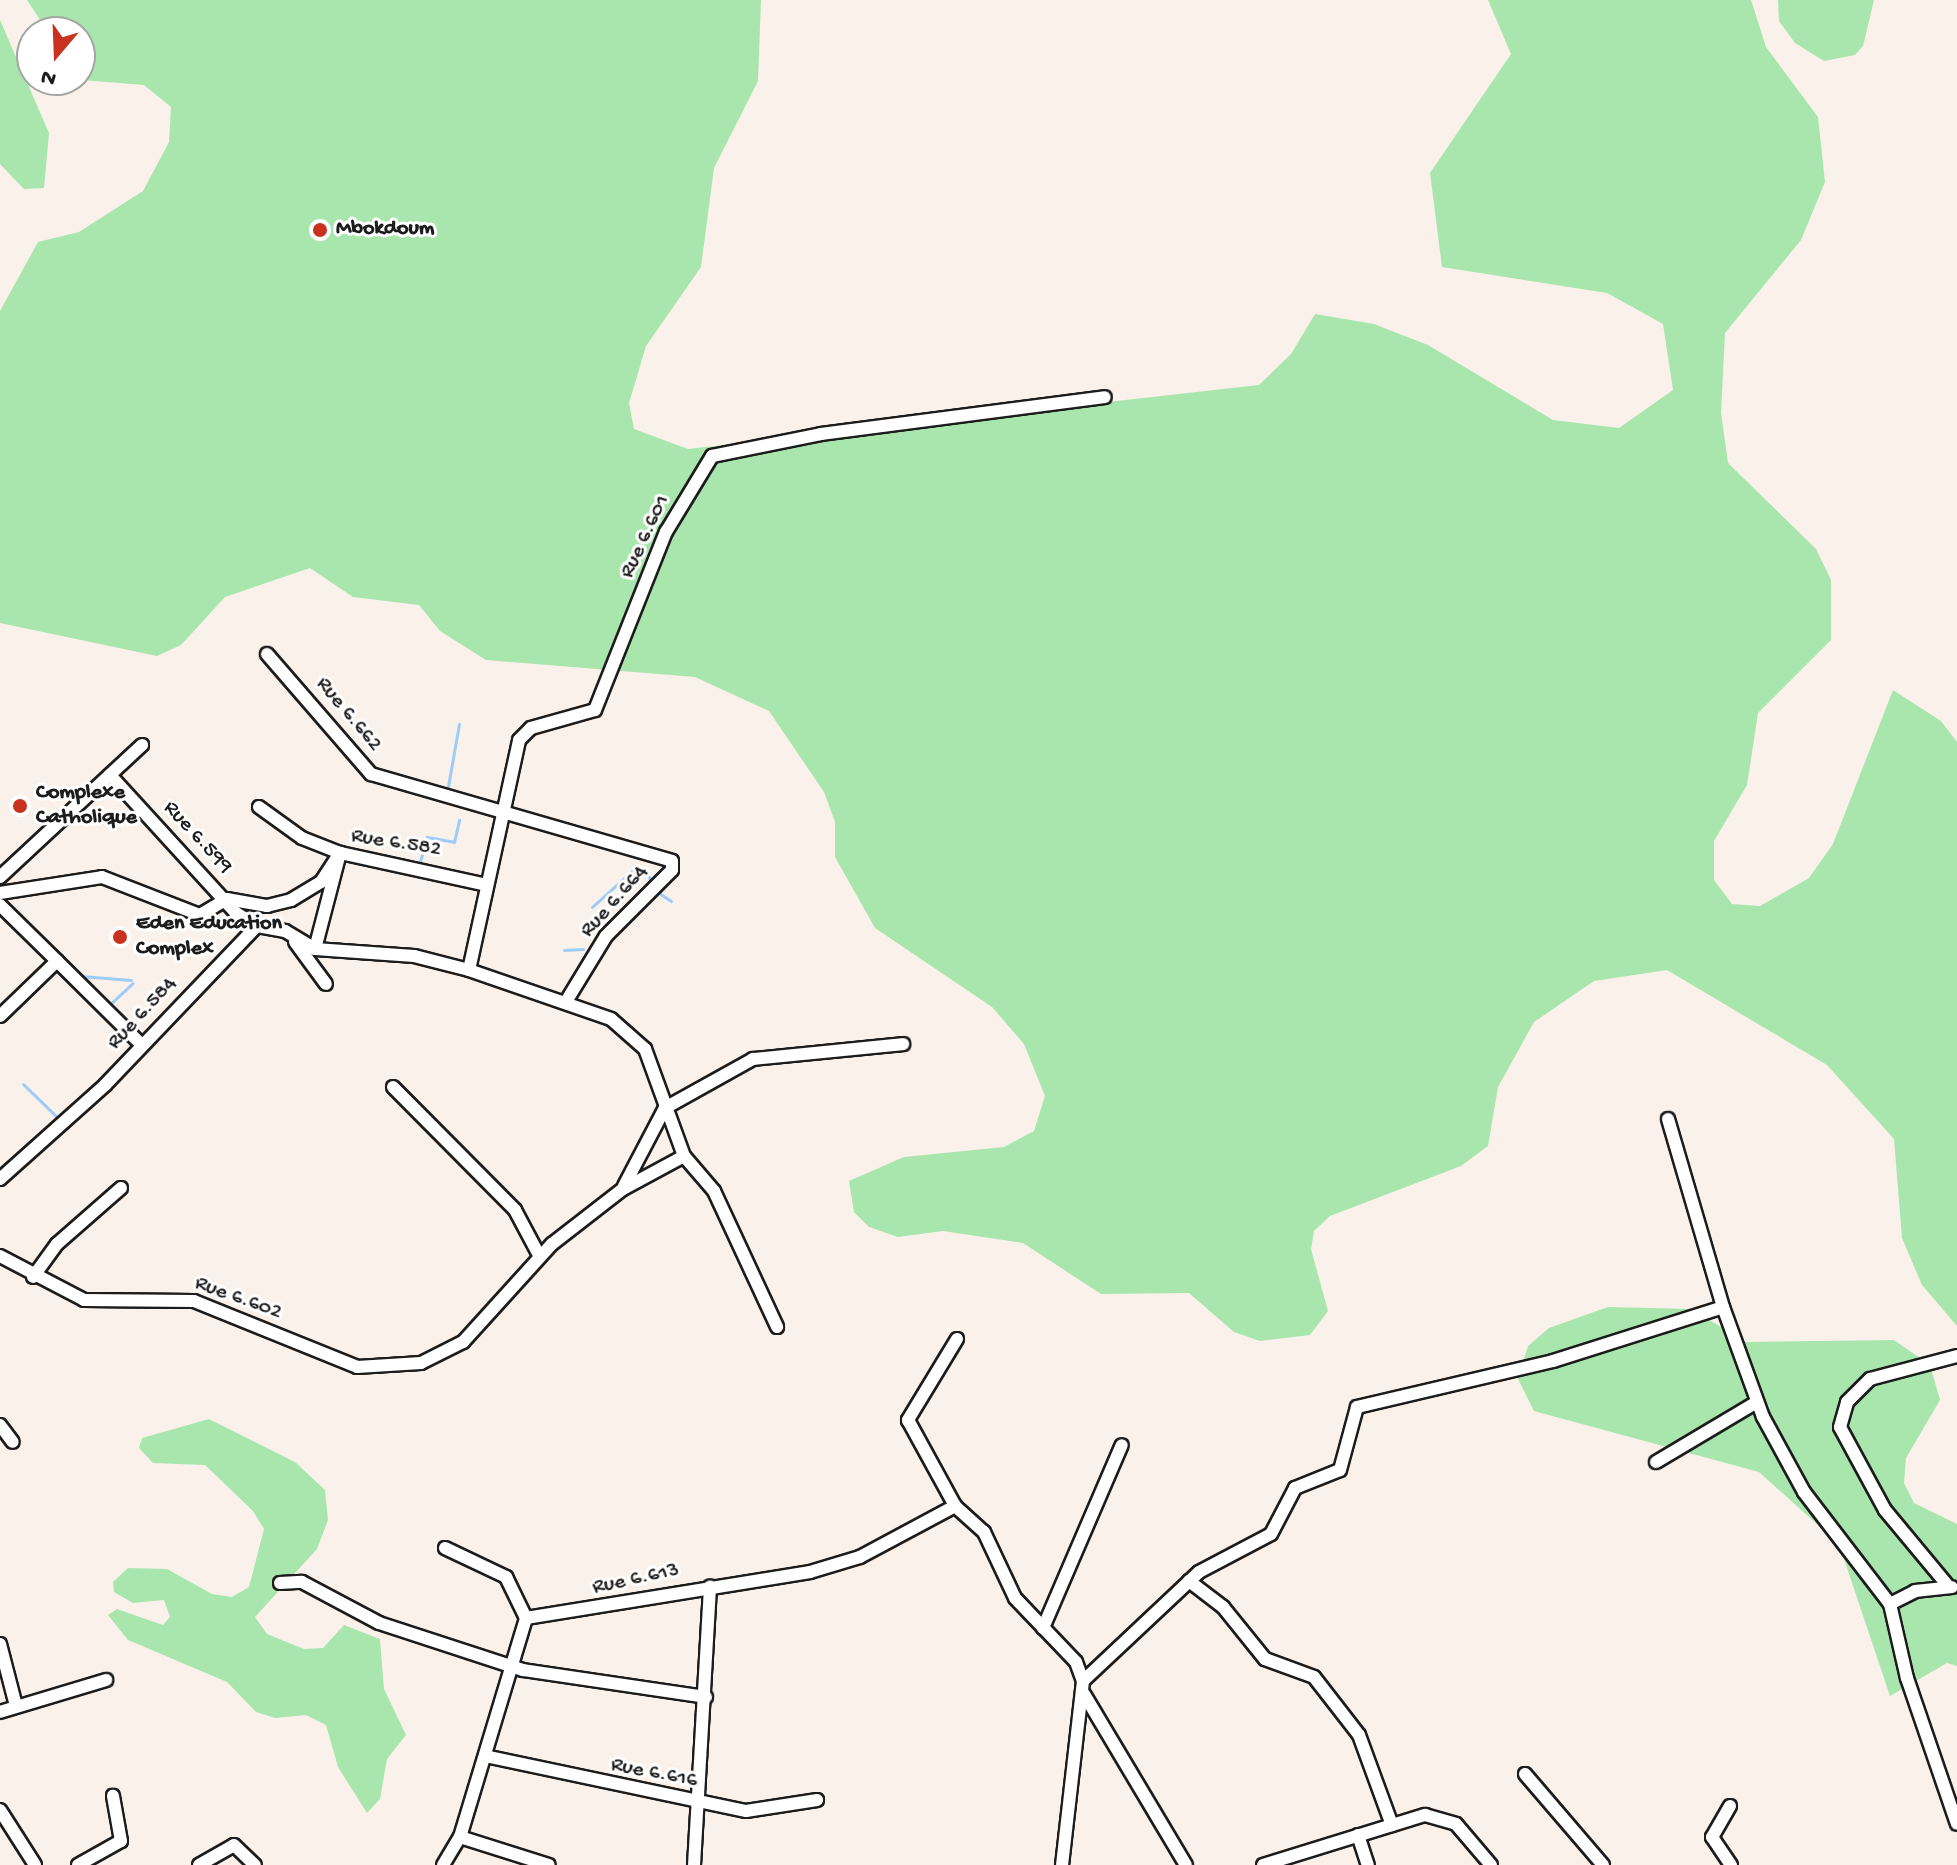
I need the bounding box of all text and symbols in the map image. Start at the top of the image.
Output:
north arrow [16,16,96,96]
text: N [38,62,60,91]
place label: Mbokdoum [336,217,434,243]
marker: Mbokdoum [311,221,329,239]
street label: Rue 6.601 [615,491,677,583]
street label: Rue 6.662 [309,672,387,758]
place label: Complexe Catholique [36,780,137,832]
street label: Rue 6.599 [157,796,237,880]
marker: Complexe Catholique [11,797,29,815]
street label: Rue 6.582 [349,824,443,864]
street label: Rue 6.664 [575,860,655,944]
place label: Eden Education Complex [136,911,282,962]
marker: Eden Education Complex [111,928,129,946]
street label: Rue 6.584 [102,972,184,1056]
street label: Rue 6.602 [191,1271,285,1327]
street label: Rue 6.613 [590,1558,682,1602]
street label: Rue 6.616 [608,1753,700,1795]

